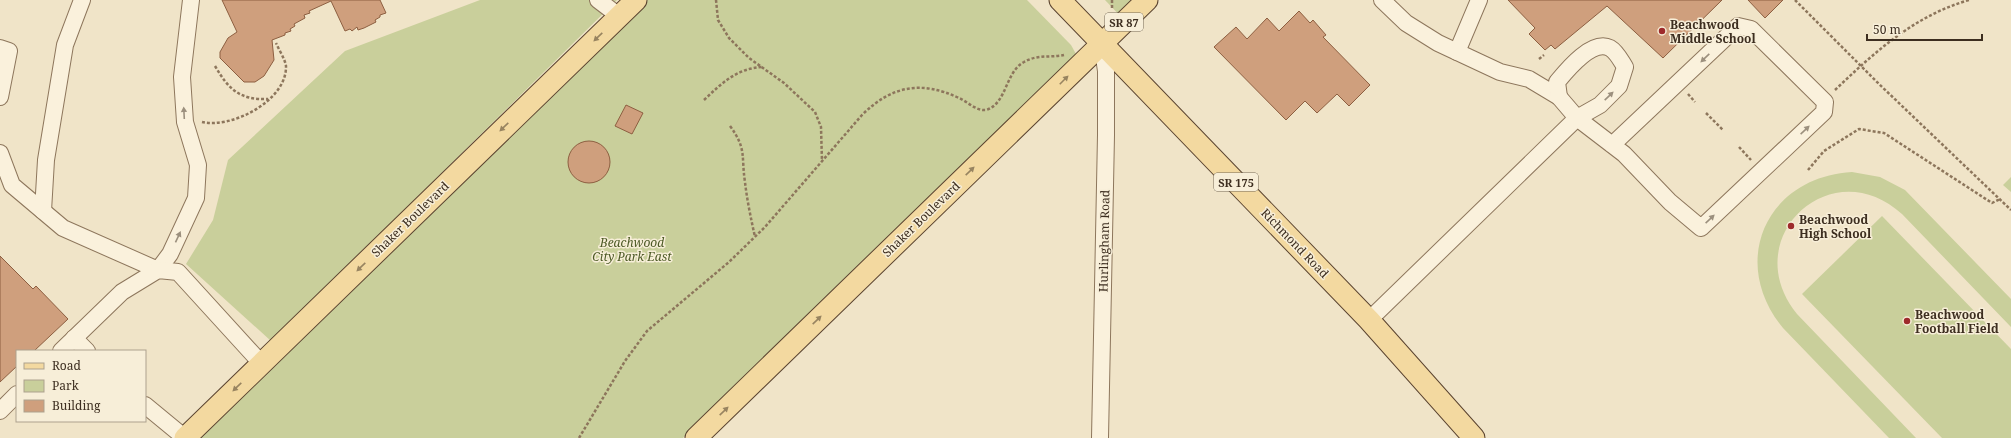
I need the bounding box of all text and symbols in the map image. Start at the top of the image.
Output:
road number: SR 87 [1105,13,1143,31]
place label: Beachwood Middle School [1670,16,1756,47]
scale bar [1867,16,1982,42]
text: 50 m [1873,21,1901,38]
marker: Beachwood Middle School [1657,26,1667,36]
one-way arrow [593,32,603,42]
one-way arrow [1700,53,1710,63]
one-way arrow [1059,75,1069,85]
one-way arrow [1604,92,1614,101]
one-way arrow [181,107,188,119]
one-way arrow [499,123,509,132]
one-way arrow [1800,125,1810,135]
one-way arrow [965,166,975,176]
road number: SR 175 [1214,173,1258,191]
street label: Shaker Boulevard [367,177,453,261]
street label: Shaker Boulevard [878,177,964,261]
street label: Hurlingham Road [1095,189,1113,292]
street label: Richmond Road [1257,204,1333,282]
place label: Beachwood High School [1799,211,1872,242]
one-way arrow [1705,214,1715,223]
marker: Beachwood High School [1786,221,1796,231]
one-way arrow [175,231,181,243]
park label: Beachwood City Park East [592,234,672,265]
one-way arrow [356,262,366,272]
place label: Beachwood Football Field [1915,306,1999,337]
one-way arrow [812,315,822,325]
marker: Beachwood Football Field [1902,316,1912,326]
legend [16,350,146,422]
text: Road [52,357,82,374]
text: Park [52,377,80,394]
one-way arrow [232,382,242,392]
text: Building [52,397,101,414]
one-way arrow [719,406,729,416]

